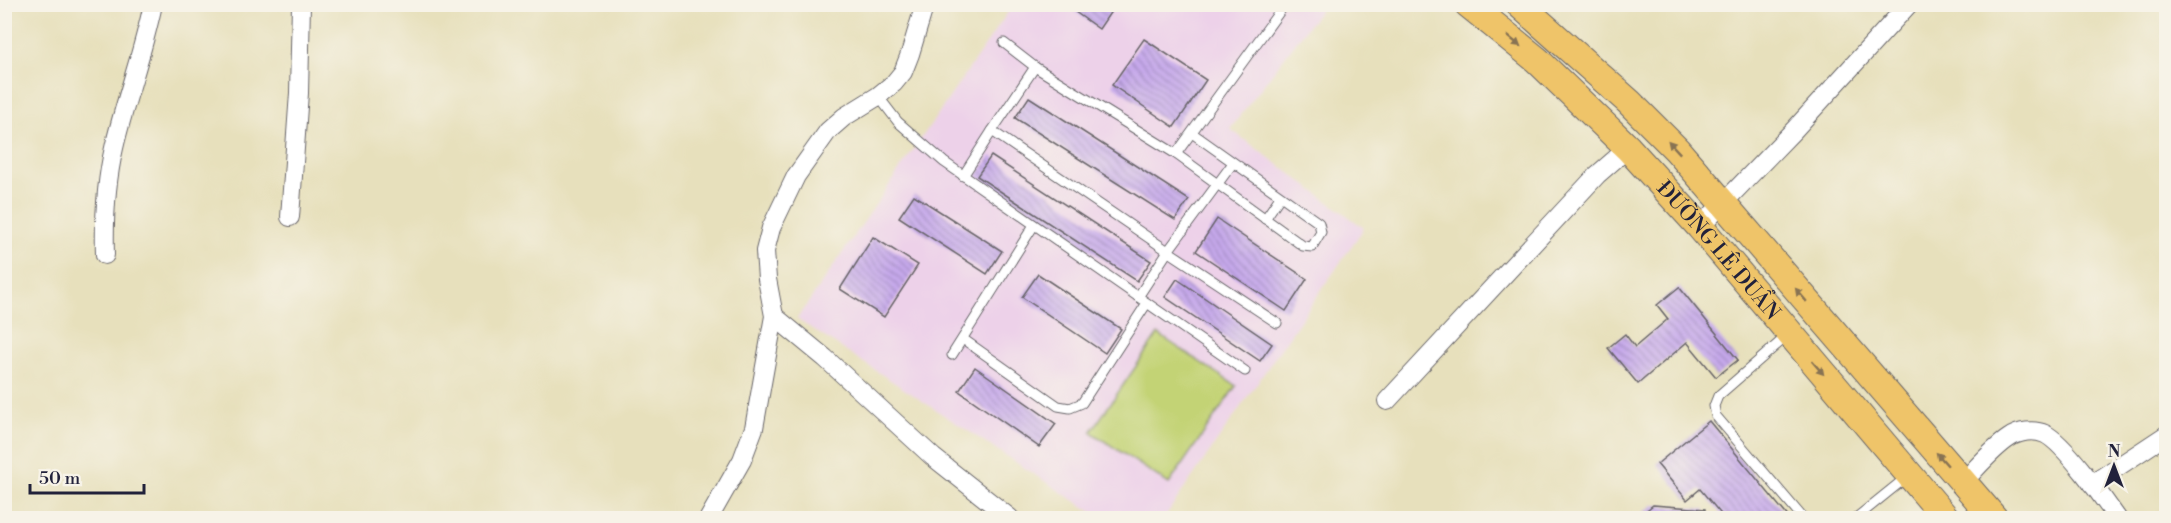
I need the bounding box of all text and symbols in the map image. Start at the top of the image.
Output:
one-way arrow [1506,34,1521,47]
one-way arrow [1667,141,1681,155]
street label: ĐƯỜNG LÊ DUẨN [1650,176,1785,326]
one-way arrow [1795,288,1808,303]
one-way arrow [1811,360,1824,375]
north arrow [2084,436,2144,496]
text: N [2108,442,2121,462]
one-way arrow [1935,451,1948,467]
scale bar [30,457,144,495]
text: 50 m [39,467,81,490]

